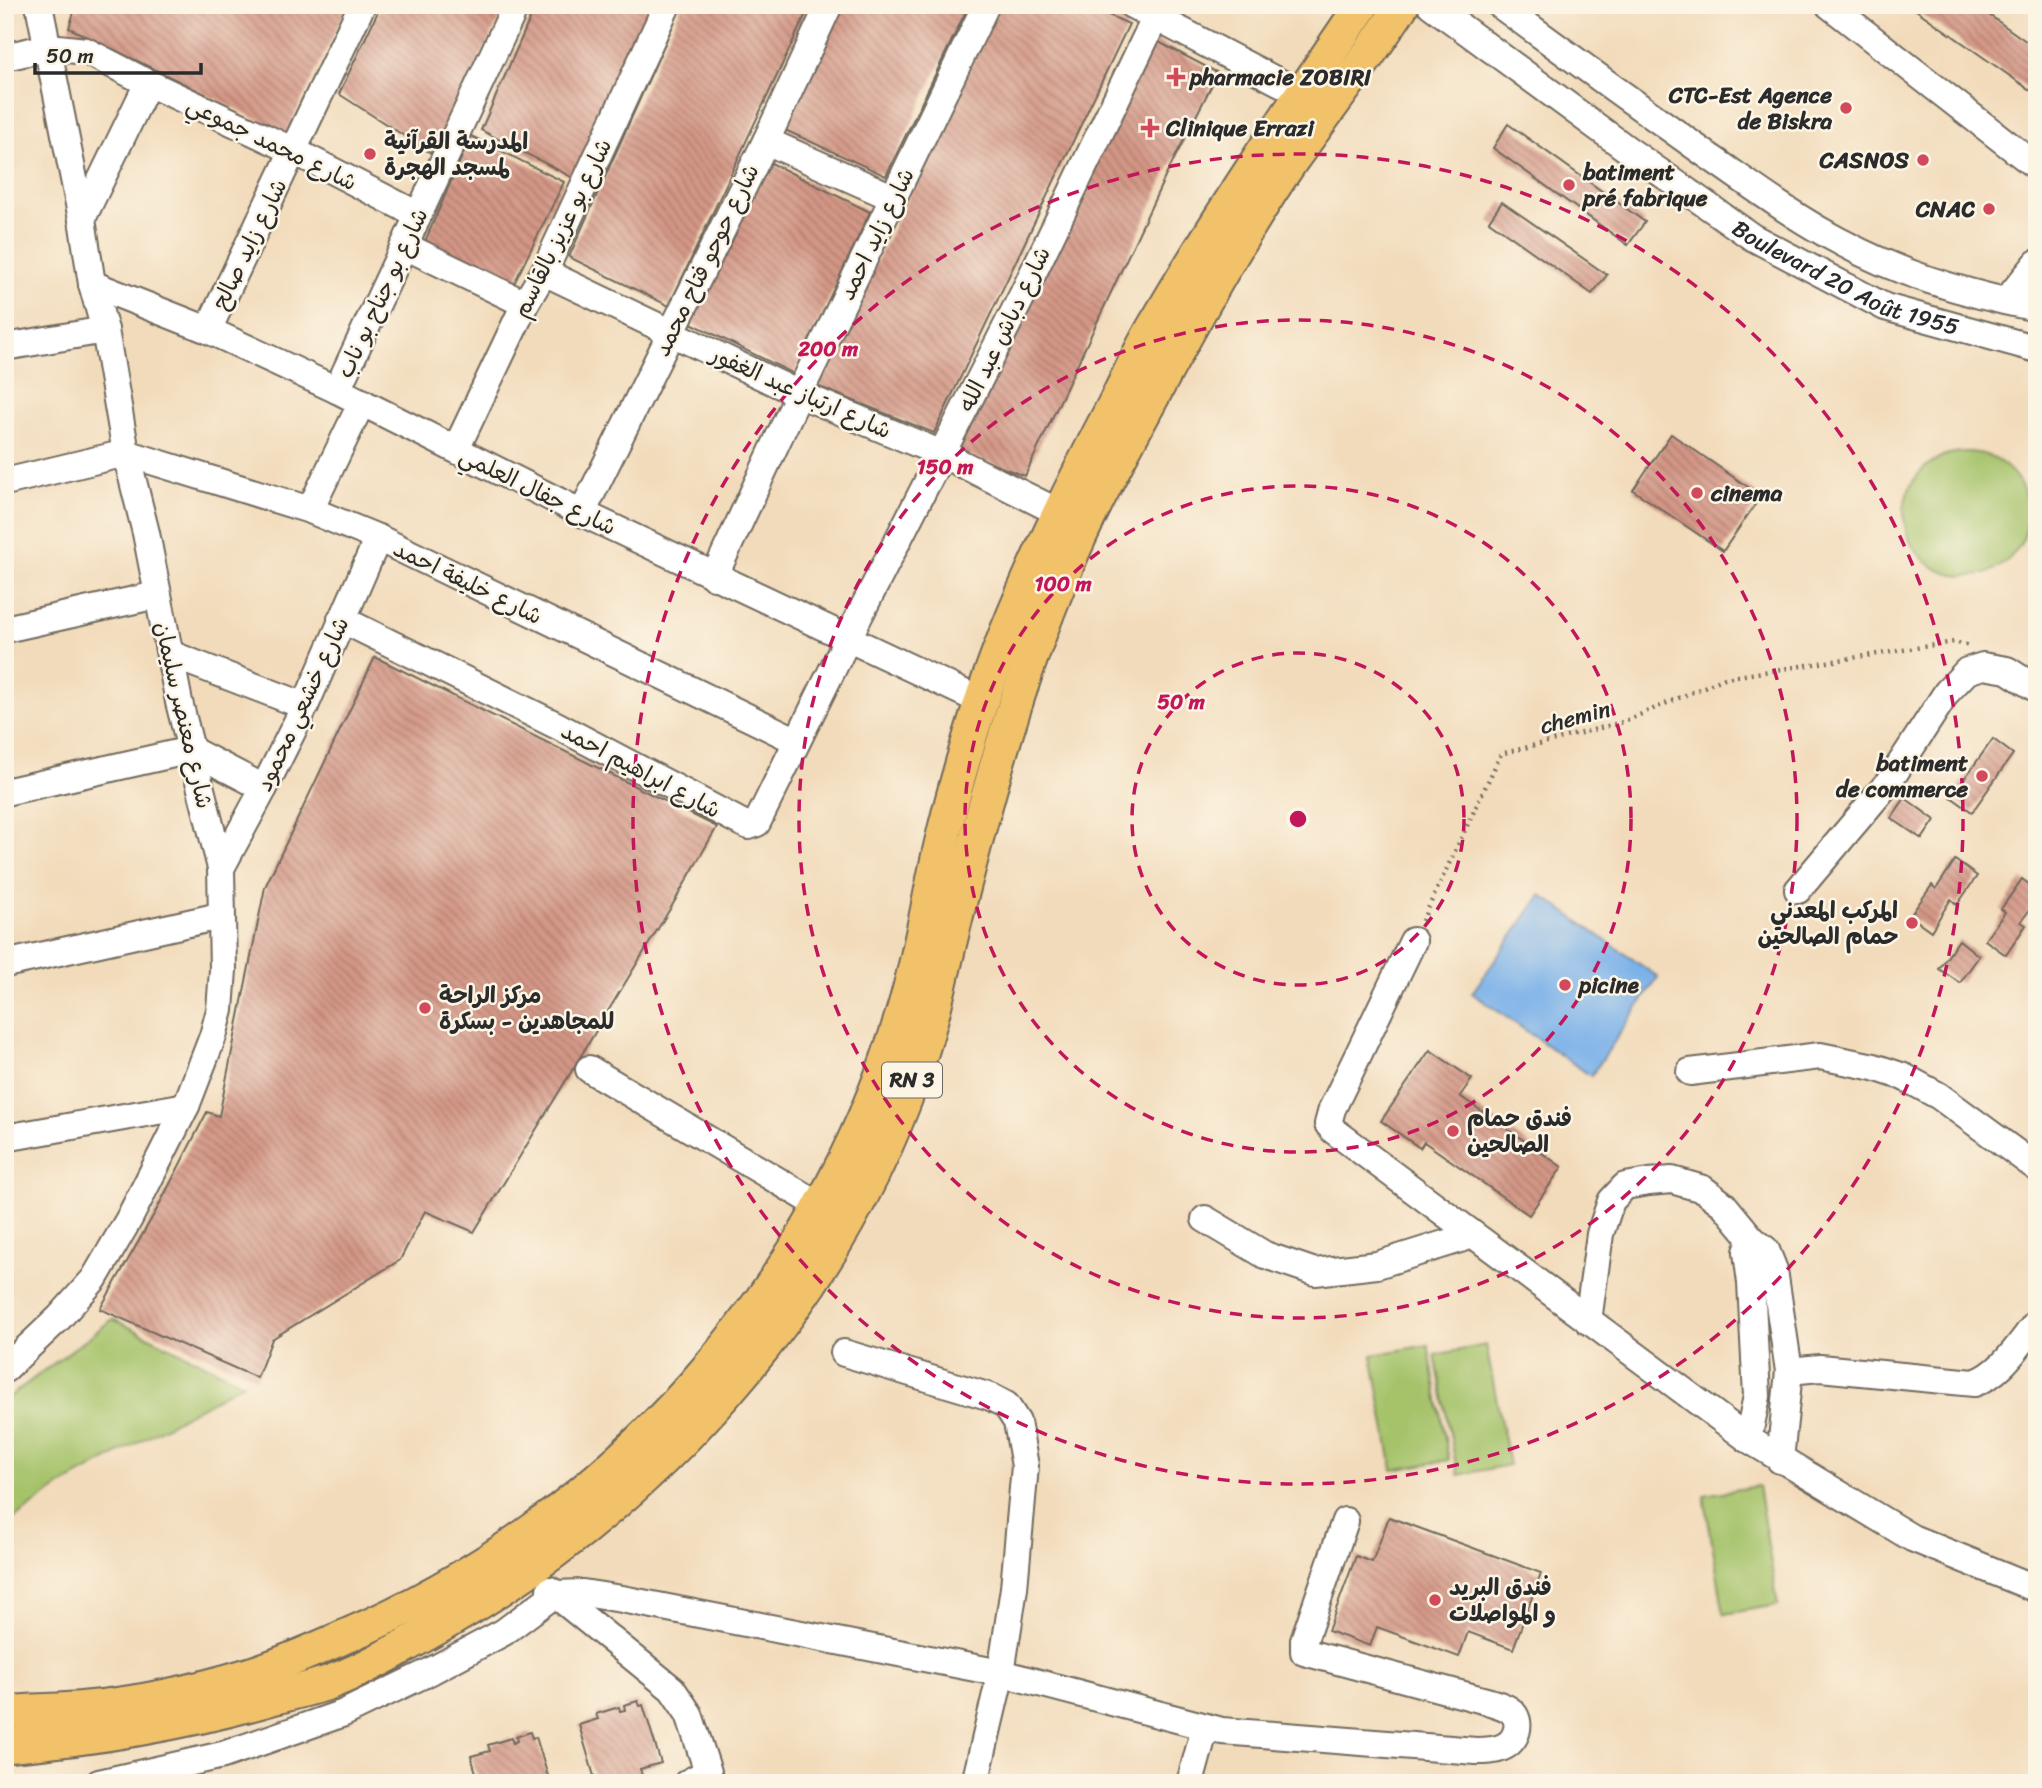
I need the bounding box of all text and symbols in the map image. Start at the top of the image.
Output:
scale bar [35,32,201,76]
text: 50 m [46,37,94,75]
place label: pharmacie ZOBIRI [1188,57,1372,98]
marker: pharmacie ZOBIRI [1168,69,1184,85]
place label: CTC-Est Agence de Biskra [1668,75,1832,142]
street label: شارع محمد جموعي [179,84,364,203]
marker: CTC-Est Agence de Biskra [1838,100,1854,116]
place label: Clinique Errazi [1165,108,1315,149]
marker: Clinique Errazi [1140,118,1160,138]
place label: المدرسة القرآنية لمسجد الهجرة [384,121,528,188]
street label: شارع بو عزيز بالقاسم [501,131,624,325]
place label: CASNOS [1819,140,1910,181]
marker: المدرسة القرآنية لمسجد الهجرة [362,146,378,162]
place label: batiment pré fabrique [1581,152,1708,219]
marker: CASNOS [1915,152,1931,168]
street label: شارع حوحو فتاح محمد [642,157,771,364]
street label: شارع زايد احمد [827,161,926,308]
street label: شارع زايد صالح [200,171,299,317]
marker: batiment pré fabrique [1561,177,1577,193]
place label: CNAC [1915,189,1975,230]
street label: شارع بو جناح بو ناب [325,201,440,385]
marker: CNAC [1981,201,1997,217]
street label: Boulevard 20 Août 1955 [1723,209,1964,348]
street label: شارع دباش عبد الله [947,239,1062,419]
text: 200 m [797,330,859,368]
street label: شارع ارتباز عبد الغفور [702,333,898,451]
street label: شارع جفال العلمي [452,436,623,547]
text: 150 m [917,448,974,486]
place label: cinema [1710,473,1783,514]
marker: cinema [1689,485,1705,501]
street label: شارع خليفة احمد [386,528,550,636]
text: 100 m [1034,565,1092,603]
street label: شارع خشعي محمود [244,610,361,799]
street label: شارع معنصر سليمان [142,617,225,813]
text: 50 m [1157,683,1206,721]
street label: chemin [1535,688,1615,747]
street label: شارع ابراهيم احمد [553,711,728,830]
place label: batiment de commerce [1836,743,1968,810]
marker: batiment de commerce [1974,768,1990,784]
centre of rings [1286,807,1310,831]
place label: المركب المعدني حمام الصالحين [1758,890,1898,957]
marker: المركب المعدني حمام الصالحين [1904,915,1920,931]
place label: picine [1577,965,1640,1006]
place label: مركز الراحة للمجاهدين - بسكرة [439,975,614,1042]
marker: picine [1557,977,1573,993]
marker: مركز الراحة للمجاهدين - بسكرة [417,1000,433,1016]
road number: RN 3 [882,1062,942,1098]
place label: فندق حمام الصالحين [1467,1098,1572,1165]
marker: فندق حمام الصالحين [1445,1123,1461,1139]
place label: فندق البريد و المواصلات [1449,1567,1556,1634]
marker: فندق البريد و المواصلات [1427,1592,1443,1608]

